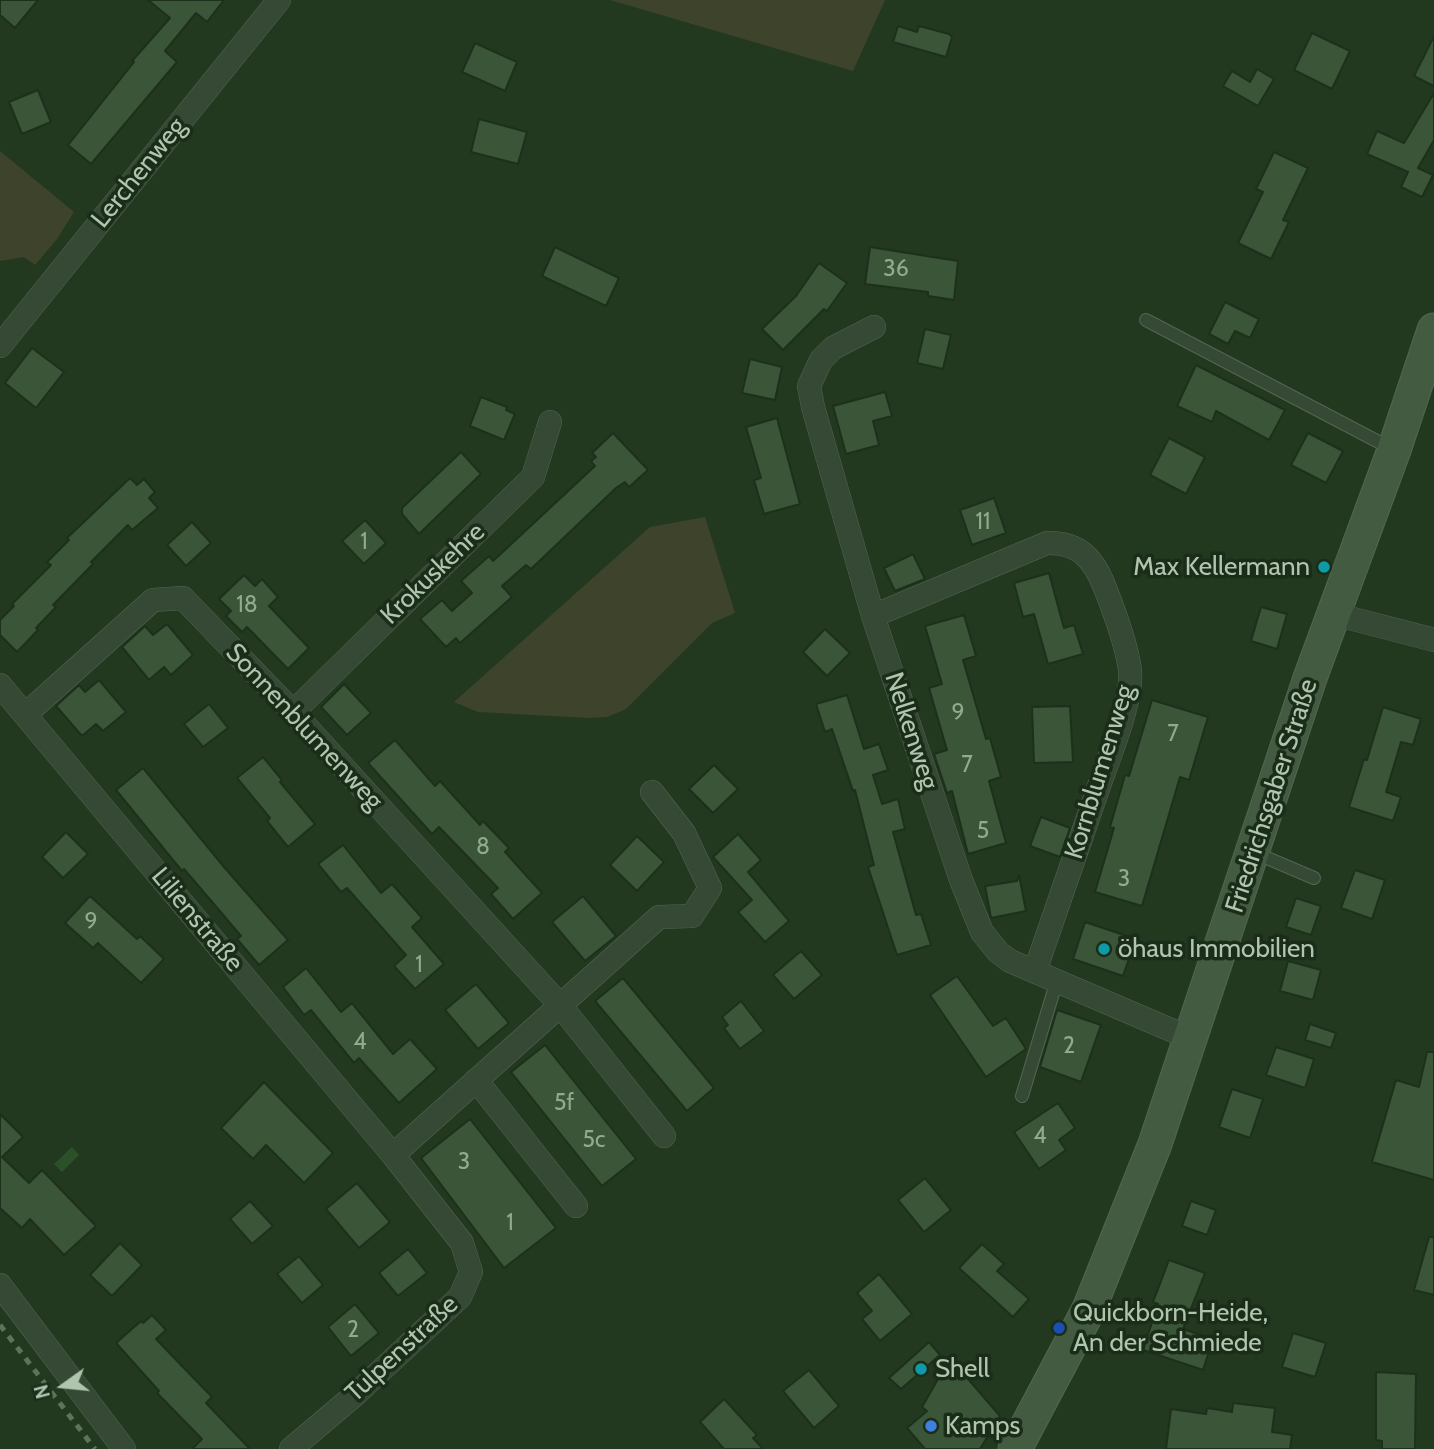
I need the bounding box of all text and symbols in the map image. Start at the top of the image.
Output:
street label: Lerchenweg [85,112,193,234]
house number: 36 [883,255,909,283]
house number: 11 [976,508,990,536]
street label: Krokuskehre [374,517,492,631]
house number: 1 [360,528,368,556]
place label: Max Kellermann [1133,551,1310,583]
marker: Max Kellermann [1316,559,1332,575]
house number: 18 [236,591,258,619]
street label: Sonnenblumenweg [219,637,389,817]
street label: Nelkenweg [877,669,945,793]
street label: Friedrichsgaber Straße [1219,675,1325,917]
street label: Kornblumenweg [1059,681,1141,863]
house number: 9 [951,699,965,727]
house number: 7 [1167,720,1179,748]
house number: 7 [961,751,973,779]
house number: 5 [977,817,989,845]
house number: 8 [476,833,490,861]
street label: Lilienstraße [144,862,250,978]
house number: 3 [1118,865,1130,893]
house number: 9 [84,908,98,936]
place label: öhaus Immobilien [1118,933,1315,965]
marker: öhaus Immobilien [1096,941,1112,957]
house number: 1 [415,951,423,979]
house number: 4 [353,1028,367,1056]
house number: 2 [1063,1032,1075,1060]
house number: 5f [554,1089,574,1117]
house number: 4 [1033,1122,1047,1150]
house number: 5c [583,1126,605,1154]
house number: 3 [458,1148,470,1176]
house number: 1 [506,1209,514,1237]
street label: Tulpenstraße [339,1289,465,1409]
place label: Quickborn-Heide, An der Schmiede [1073,1297,1268,1358]
house number: 2 [347,1316,359,1344]
marker: Quickborn-Heide, An der Schmiede [1051,1320,1067,1336]
north arrow [28,1351,98,1421]
place label: Shell [935,1353,990,1385]
marker: Shell [913,1361,929,1377]
text: N [29,1382,55,1401]
place label: Kamps [945,1410,1020,1442]
marker: Kamps [923,1418,939,1434]

